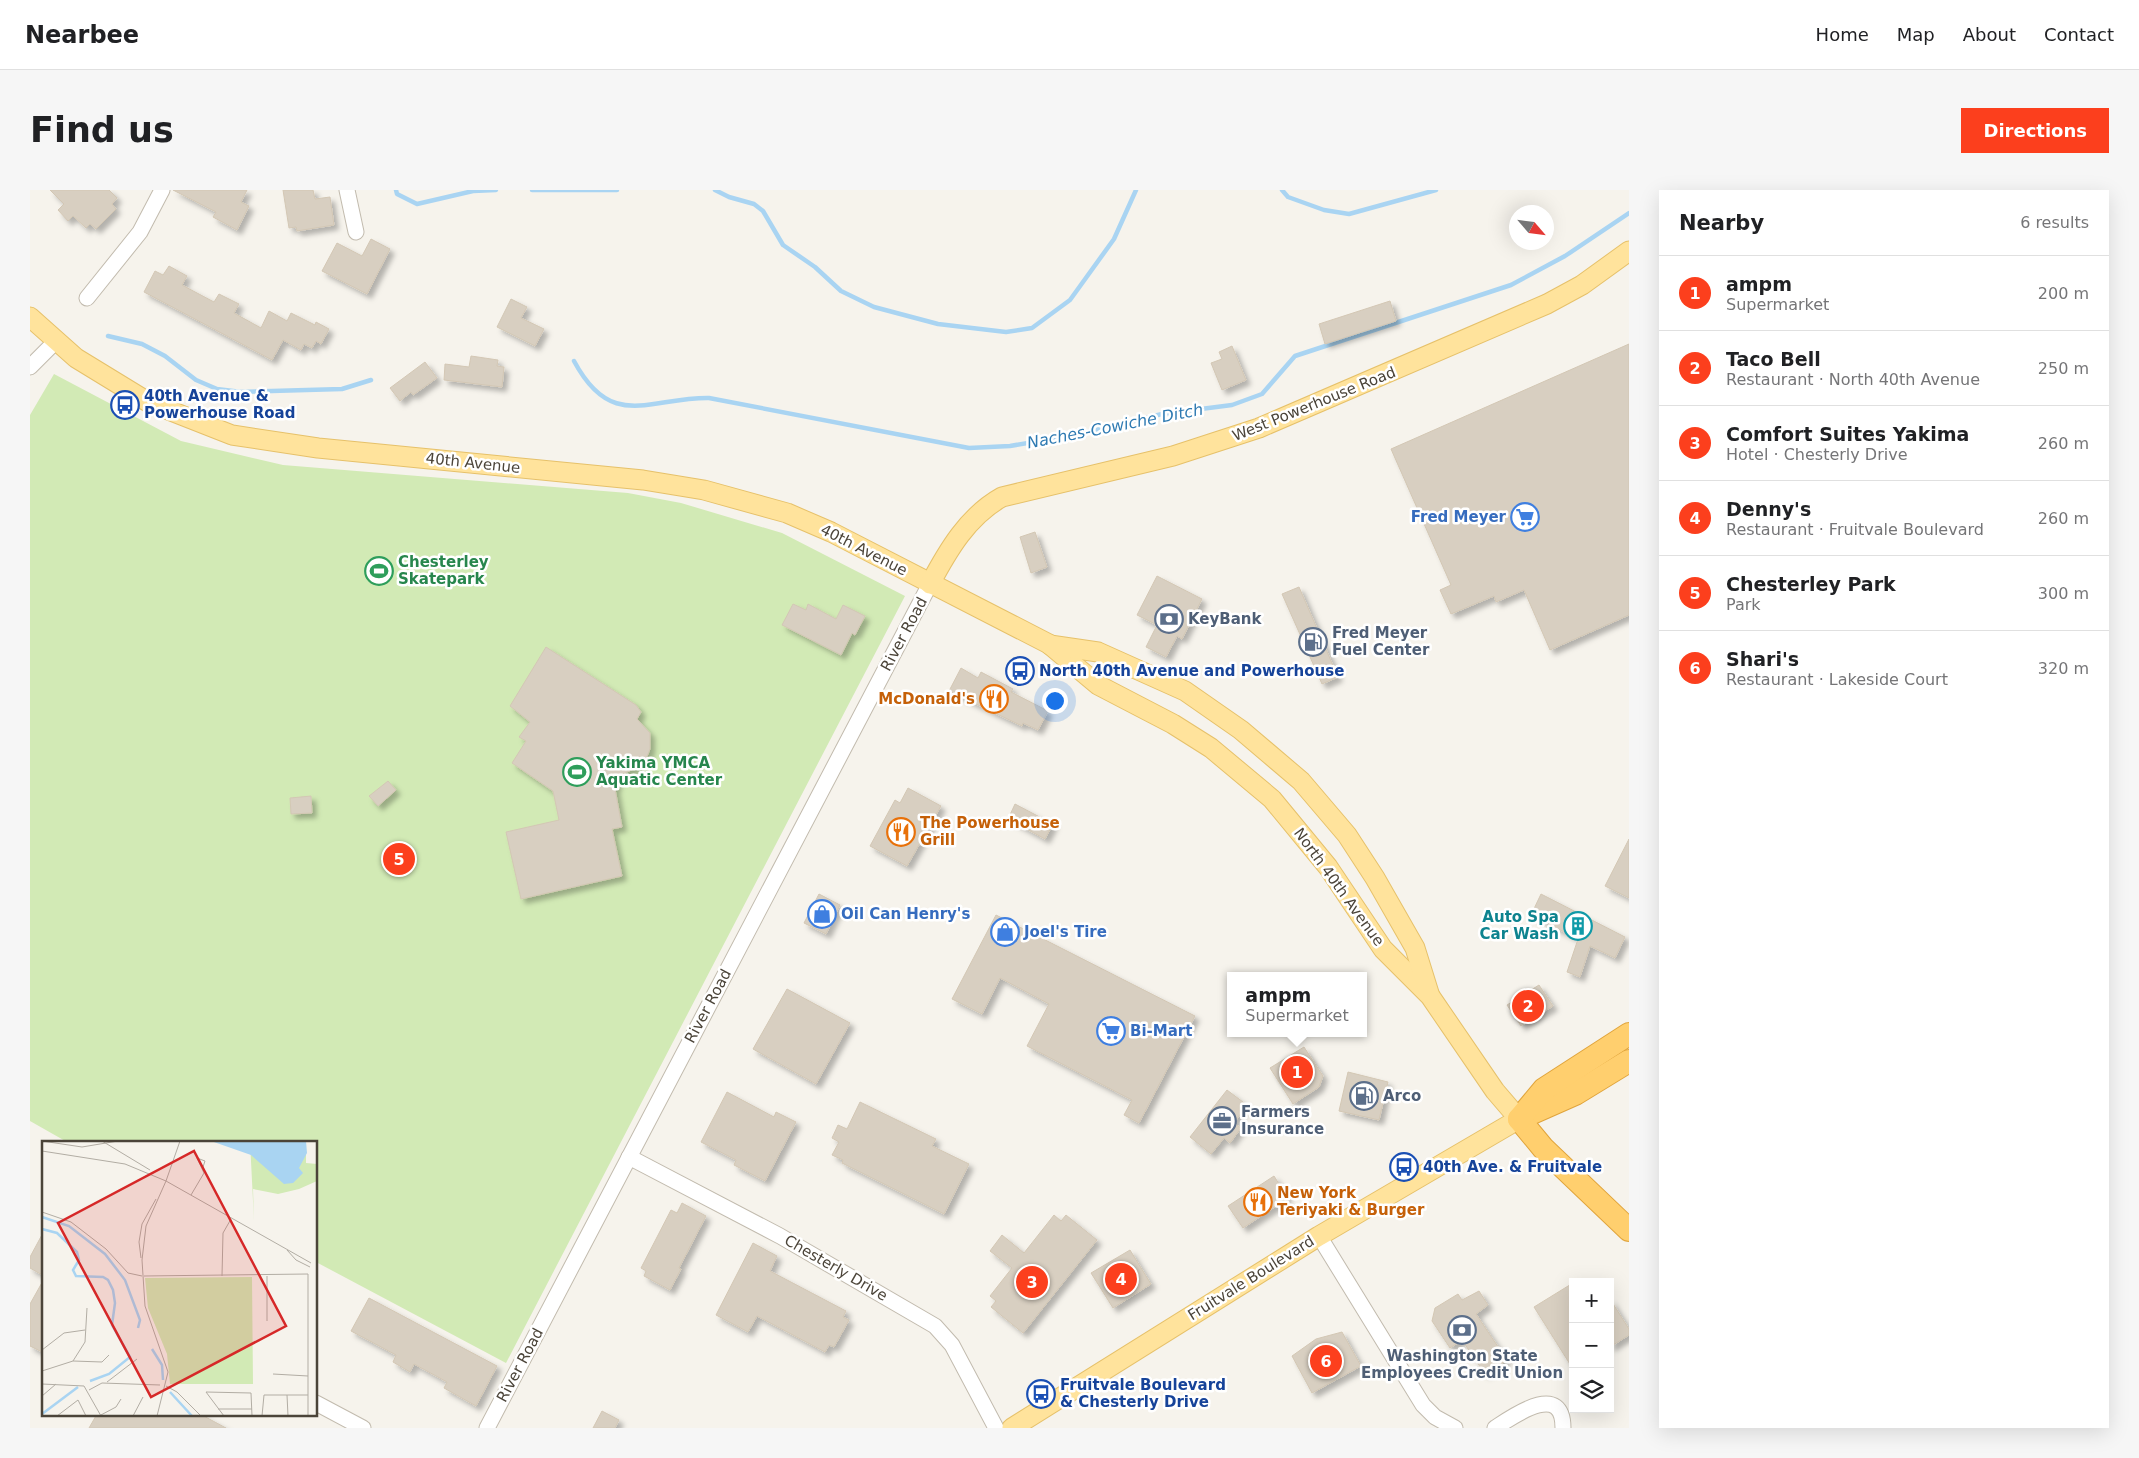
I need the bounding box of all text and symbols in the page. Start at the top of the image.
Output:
text: Nearbee [25,21,139,49]
text: Home [1816,24,1869,45]
text: Map [1897,24,1935,45]
text: About [1963,24,2016,45]
text: Contact [2044,24,2114,45]
button: Directions [1961,108,2109,153]
text: Find us [30,110,174,150]
north arrow [1509,205,1554,250]
text: Nearby [1679,211,1764,235]
text: 6 results [2020,213,2089,232]
text: ampm [1726,273,1792,295]
text: 1 [1689,284,1701,303]
text: 200 m [2038,284,2089,303]
text: Supermarket [1726,295,1829,314]
text: Taco Bell [1726,348,1821,370]
text: 2 [1689,359,1701,378]
text: 250 m [2038,359,2089,378]
street label: West Powerhouse Road [1230,363,1398,445]
text: Restaurant · North 40th Avenue [1726,370,1980,389]
place label: 40th Avenue & Powerhouse Road [144,387,295,422]
bus stop icon: 40th Avenue & Powerhouse Road [110,390,140,420]
water label: Naches-Cowiche Ditch [1025,400,1205,452]
text: Comfort Suites Yakima [1726,423,1969,445]
text: 3 [1689,434,1701,453]
text: 260 m [2038,434,2089,453]
text: Hotel · Chesterly Drive [1726,445,1907,464]
street label: 40th Avenue [425,449,521,477]
text: Denny's [1726,498,1811,520]
supermarket icon: Fred Meyer [1510,502,1540,532]
place label: Fred Meyer [1411,508,1507,526]
text: 4 [1689,509,1701,528]
text: 260 m [2038,509,2089,528]
street label: 40th Avenue [818,520,910,580]
text: Restaurant · Fruitvale Boulevard [1726,520,1984,539]
place label: Chesterley Skatepark [398,553,489,588]
sports icon: Chesterley Skatepark [364,556,394,586]
text: Chesterley Park [1726,573,1896,595]
text: 5 [1689,584,1701,603]
text: 300 m [2038,584,2089,603]
street label: River Road [877,594,931,674]
text: Park [1726,595,1761,614]
bank icon: KeyBank [1154,604,1184,634]
place label: KeyBank [1188,610,1263,628]
place label: Fred Meyer Fuel Center [1332,624,1430,659]
fuel station icon: Fred Meyer Fuel Center [1298,627,1328,657]
text: Shari's [1726,648,1799,670]
bus stop icon: North 40th Avenue and Powerhouse [1005,656,1035,686]
text: 6 [1689,659,1701,678]
text: 320 m [2038,659,2089,678]
place label: North 40th Avenue and Powerhouse [1039,662,1344,680]
text: Restaurant · Lakeside Court [1726,670,1948,689]
restaurant icon: McDonald's [979,684,1009,714]
your location [1042,688,1068,714]
place label: McDonald's [878,690,975,708]
place label: Yakima YMCA Aquatic Center [595,754,723,789]
sports icon: Yakima YMCA Aquatic Center [562,757,592,787]
place label: The Powerhouse Grill [920,814,1060,849]
restaurant icon: The Powerhouse Grill [886,817,916,847]
street label: North 40th Avenue [1290,824,1388,950]
pin: 5 [383,840,415,878]
shop icon: Oil Can Henry's [807,899,837,929]
place label: Oil Can Henry's [841,905,970,923]
place label: Auto Spa Car Wash [1480,908,1559,943]
building icon: Auto Spa Car Wash [1563,911,1593,941]
shop icon: Joel's Tire [990,917,1020,947]
place label: Joel's Tire [1023,923,1107,941]
street label: River Road [681,966,735,1046]
popup [1227,972,1367,1037]
text: ampm [1245,984,1311,1006]
pin: 2 [1512,987,1544,1025]
text: Supermarket [1245,1006,1349,1025]
supermarket icon: Bi-Mart [1096,1016,1126,1046]
place label: Bi-Mart [1130,1022,1192,1040]
pin: 1 [1281,1053,1313,1091]
fuel station icon: Arco [1349,1081,1379,1111]
place label: Arco [1383,1087,1421,1105]
place label: Farmers Insurance [1241,1103,1324,1138]
office icon: Farmers Insurance [1207,1106,1237,1136]
inset map [42,1141,318,1416]
bus stop icon: 40th Ave. & Fruitvale [1389,1152,1419,1182]
place label: 40th Ave. & Fruitvale [1423,1158,1602,1176]
place label: New York Teriyaki & Burger [1277,1184,1425,1219]
restaurant icon: New York Teriyaki & Burger [1243,1187,1273,1217]
street label: Chesterly Drive [781,1231,891,1305]
street label: Fruitvale Boulevard [1185,1232,1317,1324]
pin: 4 [1105,1260,1137,1298]
pin: 3 [1016,1263,1048,1301]
map controls [1569,1278,1614,1413]
button: + [1569,1278,1614,1323]
bank icon: Washington State Employees Credit Union [1447,1315,1477,1345]
button: − [1569,1323,1614,1368]
street label: River Road [493,1325,547,1405]
pin: 6 [1310,1342,1342,1380]
place label: Washington State Employees Credit Union [1361,1347,1563,1382]
button: layers [1569,1368,1614,1413]
place label: Fruitvale Boulevard & Chesterly Drive [1060,1376,1226,1411]
bus stop icon: Fruitvale Boulevard & Chesterly Drive [1026,1379,1056,1409]

